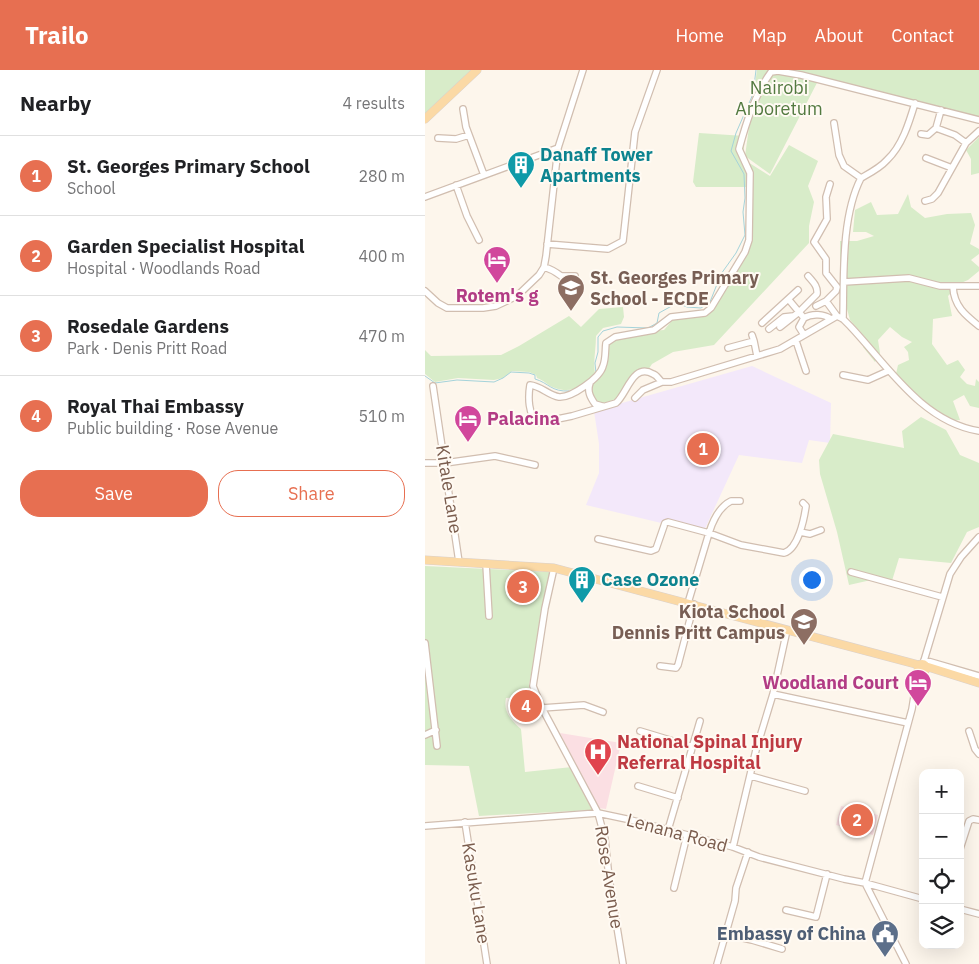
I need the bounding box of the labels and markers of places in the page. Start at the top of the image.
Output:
place label: Danaff Tower Apartments [540,143,653,187]
building icon: Danaff Tower Apartments [506,150,536,189]
hotel icon: Rotem's g [482,245,512,284]
place label: St. Georges Primary School - ECDE [590,266,759,310]
school or university icon: St. Georges Primary School - ECDE [556,273,586,312]
place label: Rotem's g [456,284,538,307]
hotel icon: Palacina [453,404,483,443]
place label: Palacina [487,407,560,430]
pin: 1 [687,430,719,468]
building icon: Case Ozone [567,565,597,604]
pin: 3 [507,568,539,606]
place label: Case Ozone [601,568,699,591]
place label: Kiota School Dennis Pritt Campus [612,600,786,644]
school or university icon: Kiota School Dennis Pritt Campus [789,607,819,646]
hotel icon: Woodland Court [903,668,933,707]
place label: Woodland Court [762,671,899,694]
pin: 4 [510,687,542,725]
place label: National Spinal Injury Referral Hospital [617,730,803,774]
hospital icon: National Spinal Injury Referral Hospital [583,737,613,776]
pin: 2 [841,801,873,839]
public building icon: Embassy of China [870,919,900,958]
place label: Embassy of China [717,922,866,945]

